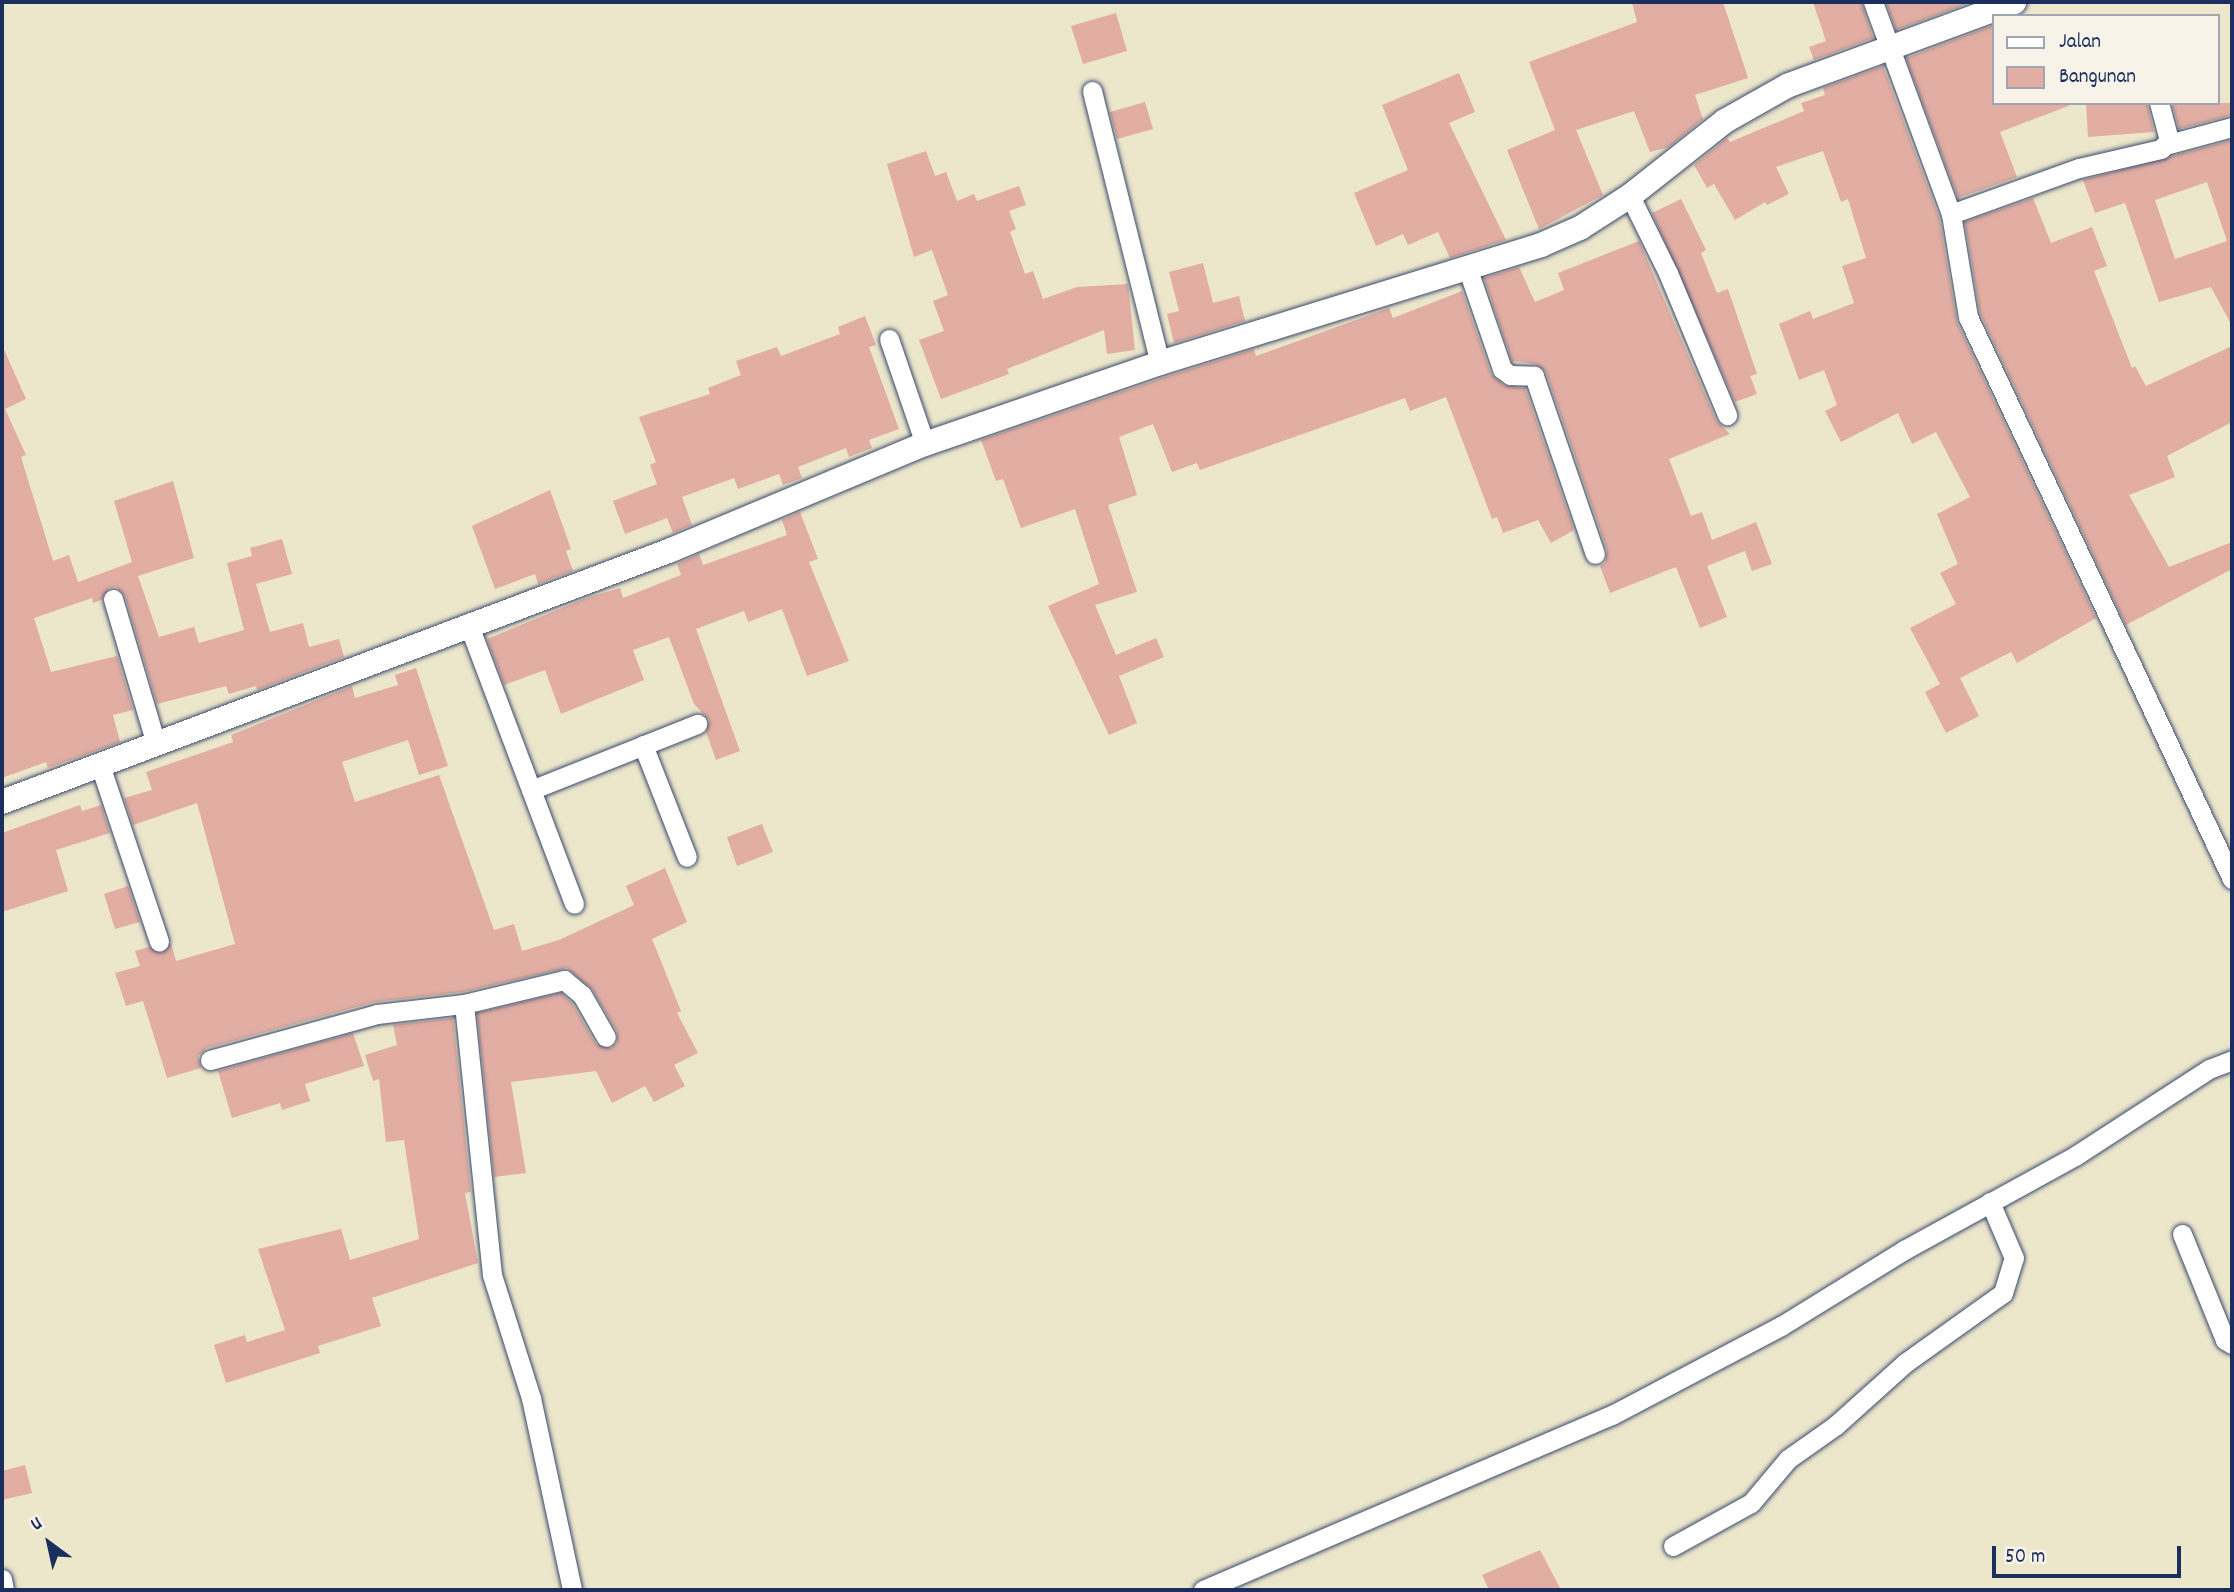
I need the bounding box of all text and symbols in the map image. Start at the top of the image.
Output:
legend [1993,14,2220,105]
text: Jalan [2059,28,2101,58]
text: Bangunan [2059,63,2136,93]
north arrow [14,1508,84,1578]
text: U [26,1511,48,1539]
scale bar [1996,1532,2185,1576]
text: 50 m [2005,1543,2045,1573]

